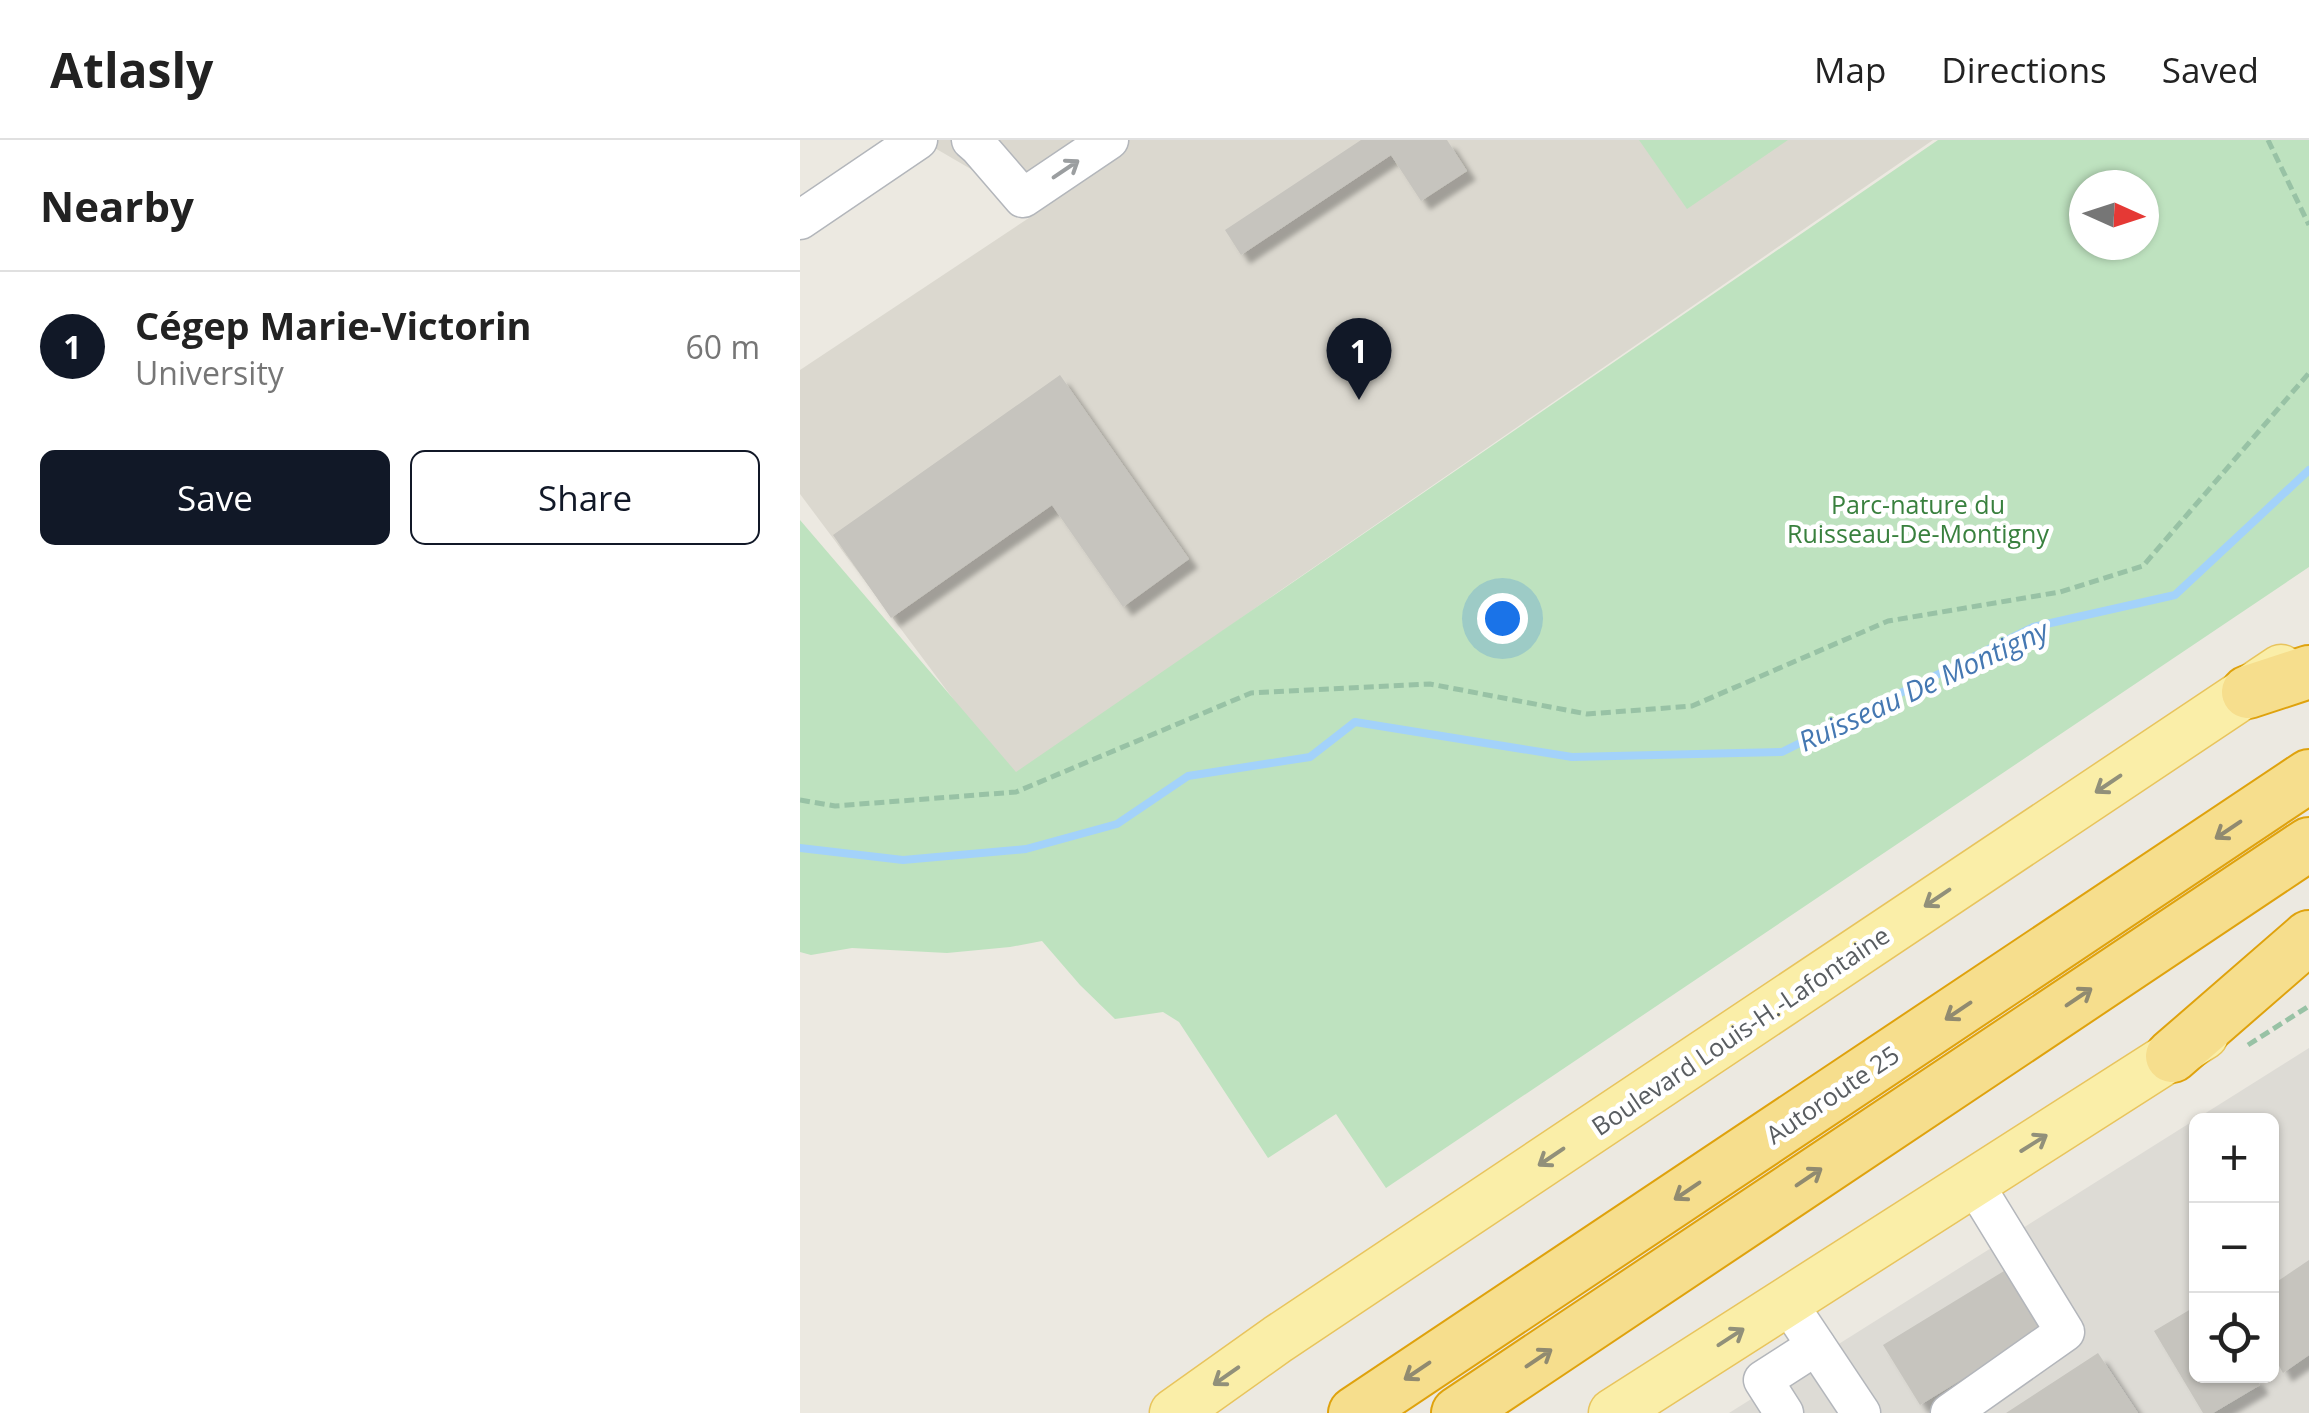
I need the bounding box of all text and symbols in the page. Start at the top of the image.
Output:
text: Atlasly [50,37,213,102]
text: Map [1814,46,1886,93]
text: Directions [1941,46,2107,93]
text: Saved [2162,46,2259,93]
one-way arrow [1052,159,1080,180]
north arrow [2069,170,2159,260]
text: Nearby [40,177,194,234]
text: Cégep Marie-Victorin [135,299,532,351]
pin: 1 [1326,318,1392,400]
text: 1 [63,325,82,368]
text: 60 m [685,325,760,368]
text: University [135,351,284,394]
button: Save [40,450,390,545]
button: Share [410,450,760,545]
park label: Parc-nature du Ruisseau-De-Montigny [1787,487,2049,550]
your location [1477,593,1528,644]
water label: Ruisseau De Montigny [1792,609,2056,760]
one-way arrow [2095,774,2123,795]
one-way arrow [2214,820,2242,841]
one-way arrow [1924,888,1952,909]
street label: Boulevard Louis-H.-Lafontaine [1584,917,1896,1143]
one-way arrow [2065,987,2093,1008]
one-way arrow [1944,1000,1972,1021]
street label: Autoroute 25 [1759,1037,1905,1151]
map controls [2189,1113,2279,1383]
button: + [2189,1113,2279,1203]
one-way arrow [2020,1133,2048,1154]
one-way arrow [1537,1146,1565,1167]
one-way arrow [1795,1167,1823,1188]
one-way arrow [1674,1181,1701,1201]
button: − [2189,1203,2279,1293]
button: locate [2189,1293,2279,1383]
one-way arrow [1716,1327,1745,1348]
one-way arrow [1524,1348,1552,1369]
one-way arrow [1403,1361,1431,1382]
one-way arrow [1212,1365,1240,1386]

